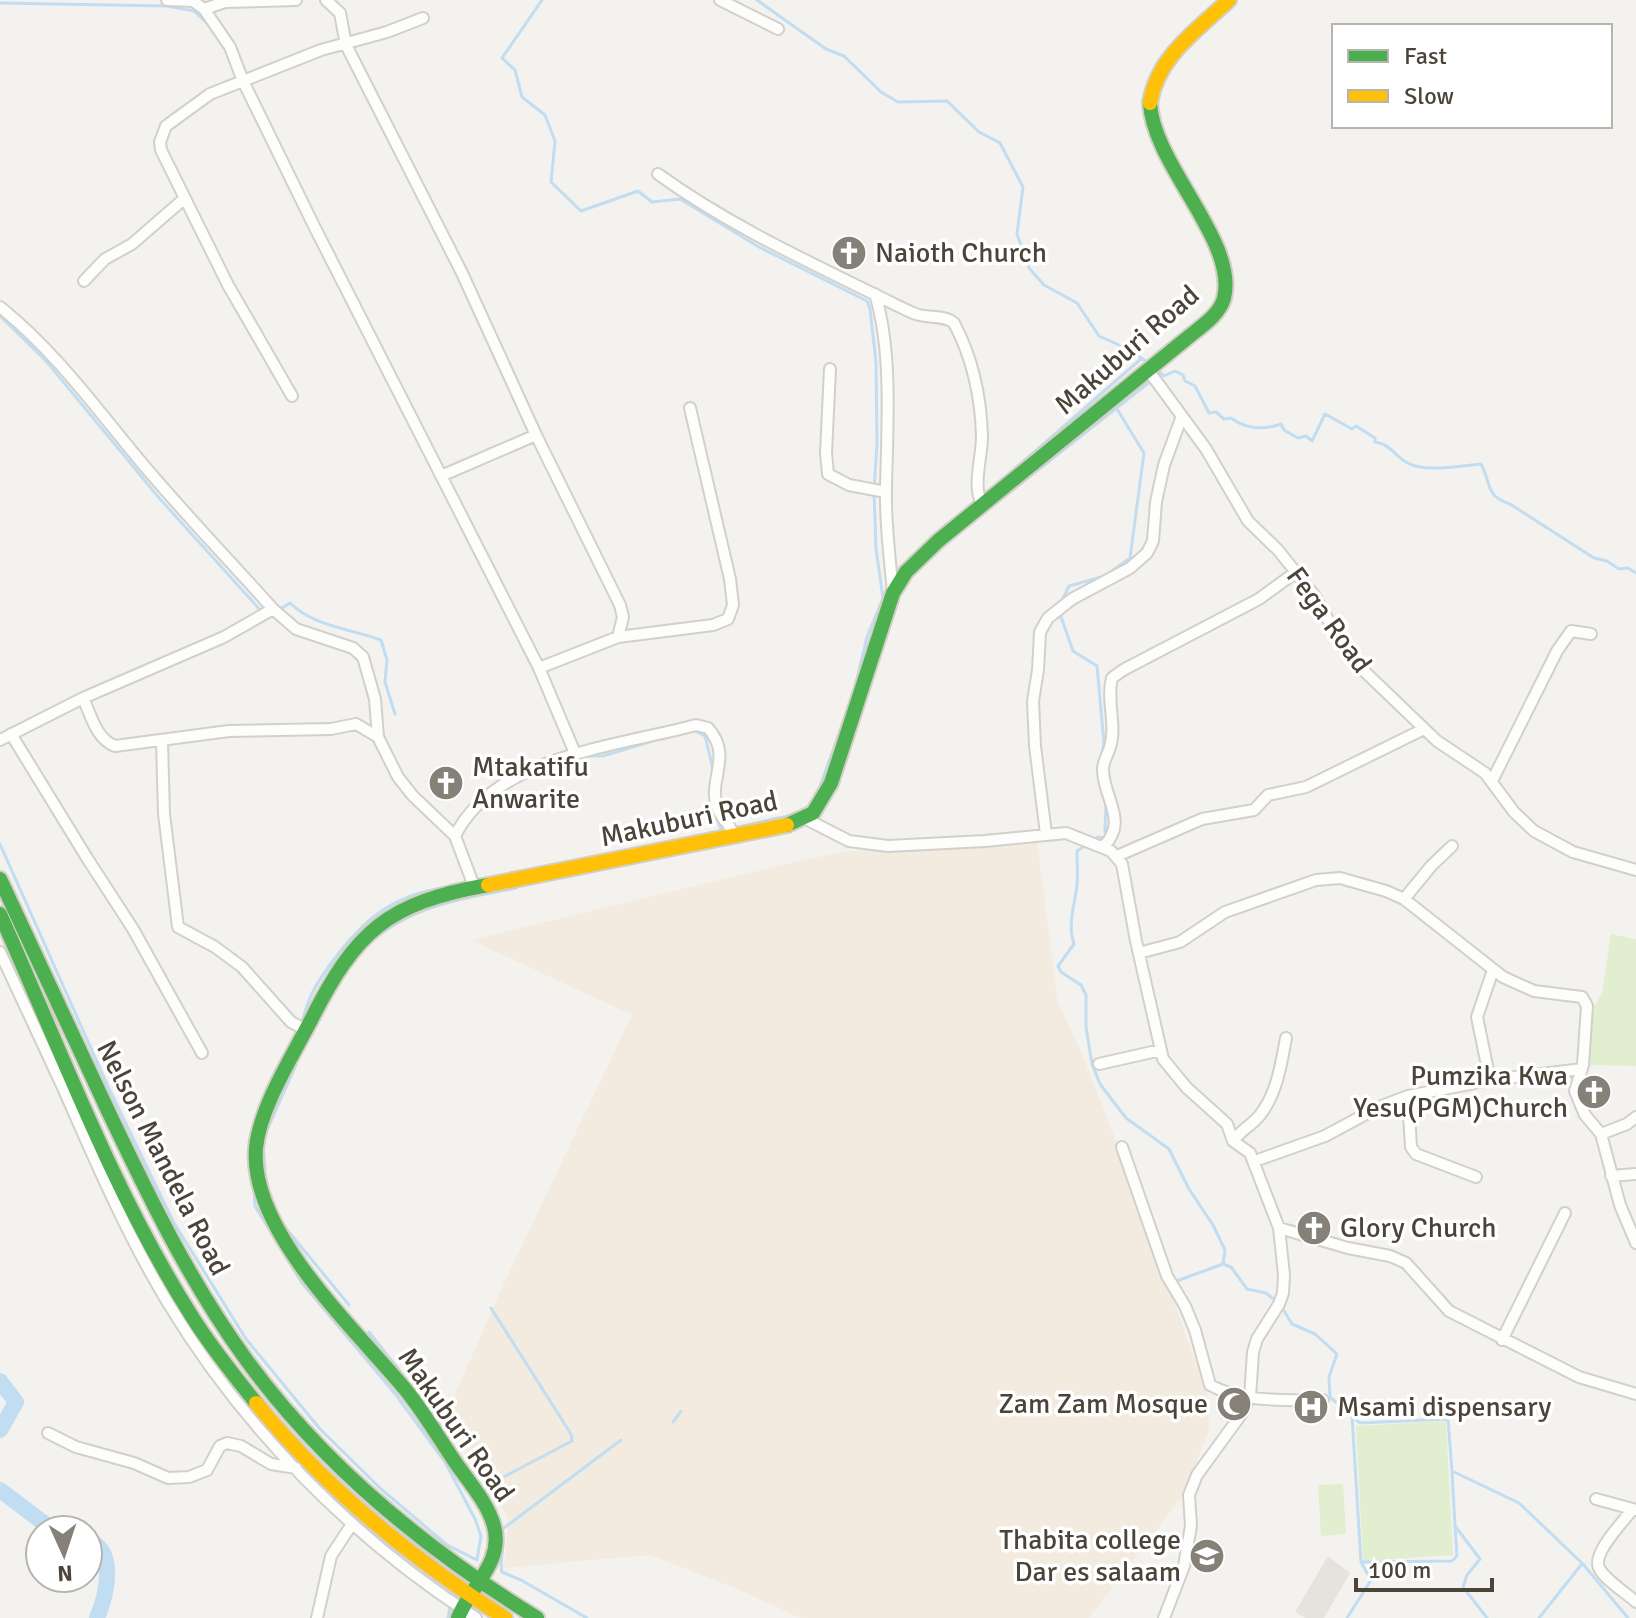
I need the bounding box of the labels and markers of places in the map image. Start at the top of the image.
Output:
church icon: Naioth Church [830,234,868,272]
place label: Naioth Church [875,236,1047,270]
place label: Mtakatifu Anwarite [472,750,589,816]
church icon: Mtakatifu Anwarite [427,764,465,802]
place label: Pumzika Kwa Yesu(PGM)Church [1353,1059,1568,1125]
church icon: Pumzika Kwa Yesu(PGM)Church [1575,1073,1613,1111]
church icon: Glory Church [1295,1209,1333,1247]
place label: Glory Church [1340,1211,1496,1245]
mosque icon: Zam Zam Mosque [1215,1385,1253,1423]
place label: Zam Zam Mosque [999,1387,1208,1421]
hospital icon: Msami dispensary [1292,1388,1330,1426]
place label: Msami dispensary [1337,1390,1551,1424]
place label: Thabita college Dar es salaam [999,1523,1181,1589]
school or university icon: Thabita college Dar es salaam [1188,1537,1226,1575]

